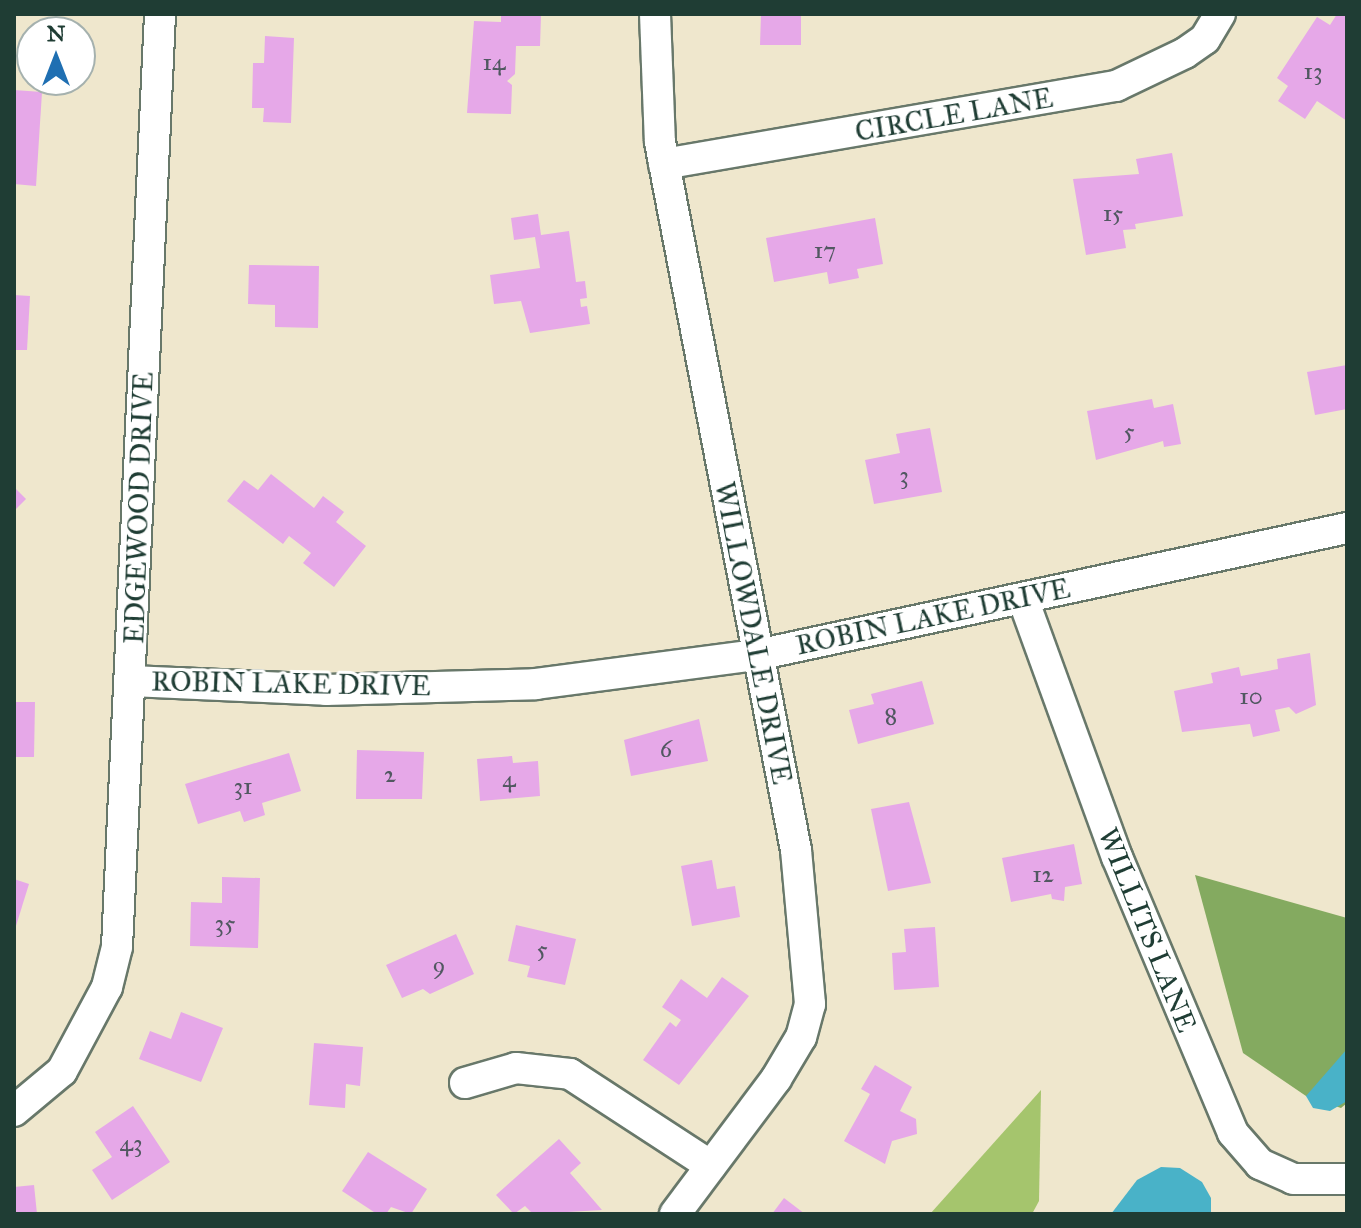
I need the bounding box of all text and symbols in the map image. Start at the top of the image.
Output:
north arrow [16,16,96,96]
text: N [47,20,65,47]
house number: 14 [483,49,505,77]
house number: 13 [1303,58,1323,86]
street label: CIRCLE LANE [852,81,1056,149]
house number: 15 [1103,200,1123,228]
house number: 17 [814,237,836,265]
street label: EDGEWOOD DRIVE [117,371,161,645]
house number: 5 [1123,418,1135,446]
house number: 3 [899,462,909,490]
street label: WILLOWDALE DRIVE [707,479,799,787]
street label: ROBIN LAKE DRIVE [793,572,1073,662]
street label: ROBIN LAKE DRIVE [151,665,431,703]
house number: 10 [1239,683,1263,711]
house number: 8 [885,703,897,731]
house number: 6 [660,736,672,764]
house number: 2 [384,761,396,789]
house number: 4 [502,766,516,794]
house number: 31 [233,773,253,801]
street label: WILLITS LANE [1091,823,1203,1037]
house number: 12 [1032,861,1054,889]
house number: 35 [215,910,235,938]
house number: 5 [536,936,548,964]
house number: 9 [433,952,445,980]
house number: 43 [120,1130,142,1158]

